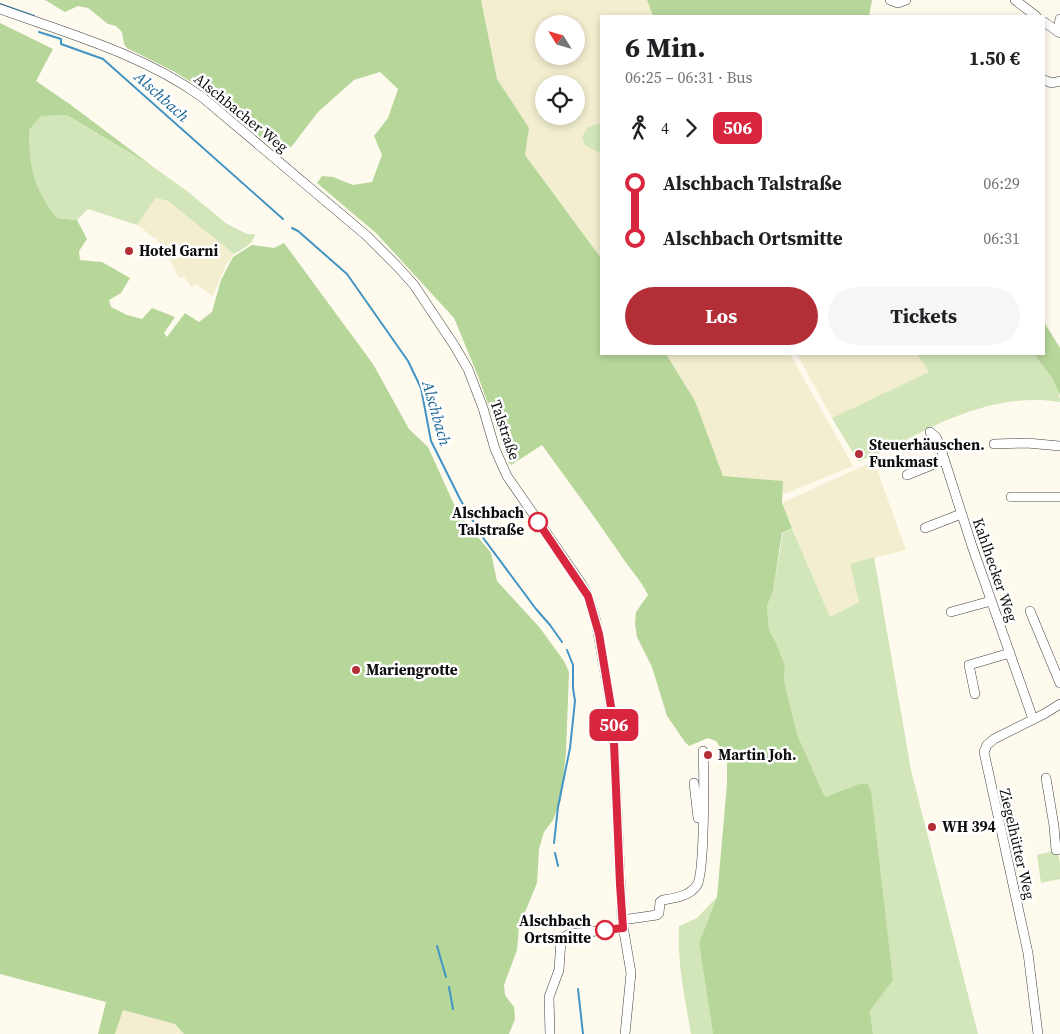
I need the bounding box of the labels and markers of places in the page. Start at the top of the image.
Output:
place label: Hotel Garni [139,240,219,261]
marker: Hotel Garni [123,245,135,257]
place label: Steuerhäuschen. Funkmast [869,434,985,472]
marker: Steuerhäuschen. Funkmast [853,448,865,460]
place label: Alschbach Talstraße [452,502,524,540]
marker: Alschbach Talstraße [528,512,548,532]
place label: Mariengrotte [366,659,458,680]
marker: Mariengrotte [350,664,362,676]
place label: Martin Joh. [718,744,796,765]
marker: Martin Joh. [702,749,714,761]
place label: WH 394 [942,816,996,837]
marker: WH 394 [926,821,938,833]
place label: Alschbach Ortsmitte [519,910,591,948]
marker: Alschbach Ortsmitte [595,920,615,940]

